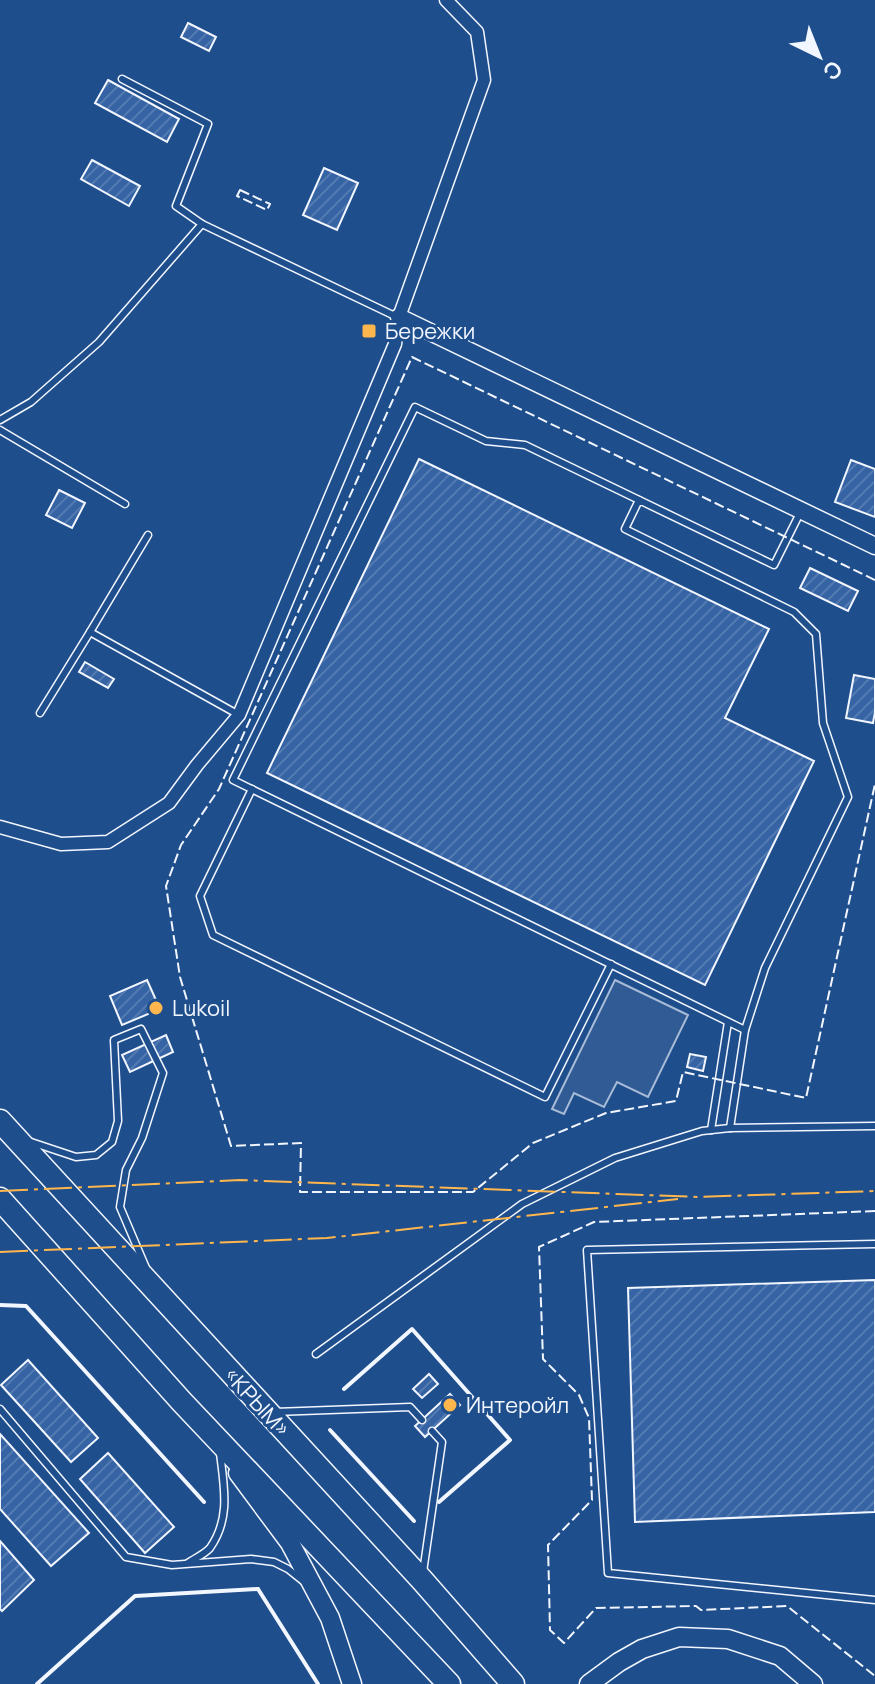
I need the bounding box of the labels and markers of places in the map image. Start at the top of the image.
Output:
place label: Бережки [385,316,475,346]
marker: Бережки [360,322,378,340]
place label: Lukoil [172,993,230,1023]
marker: Lukoil [147,999,165,1017]
place label: Интеройл [466,1390,569,1420]
marker: Интеройл [441,1396,459,1414]

